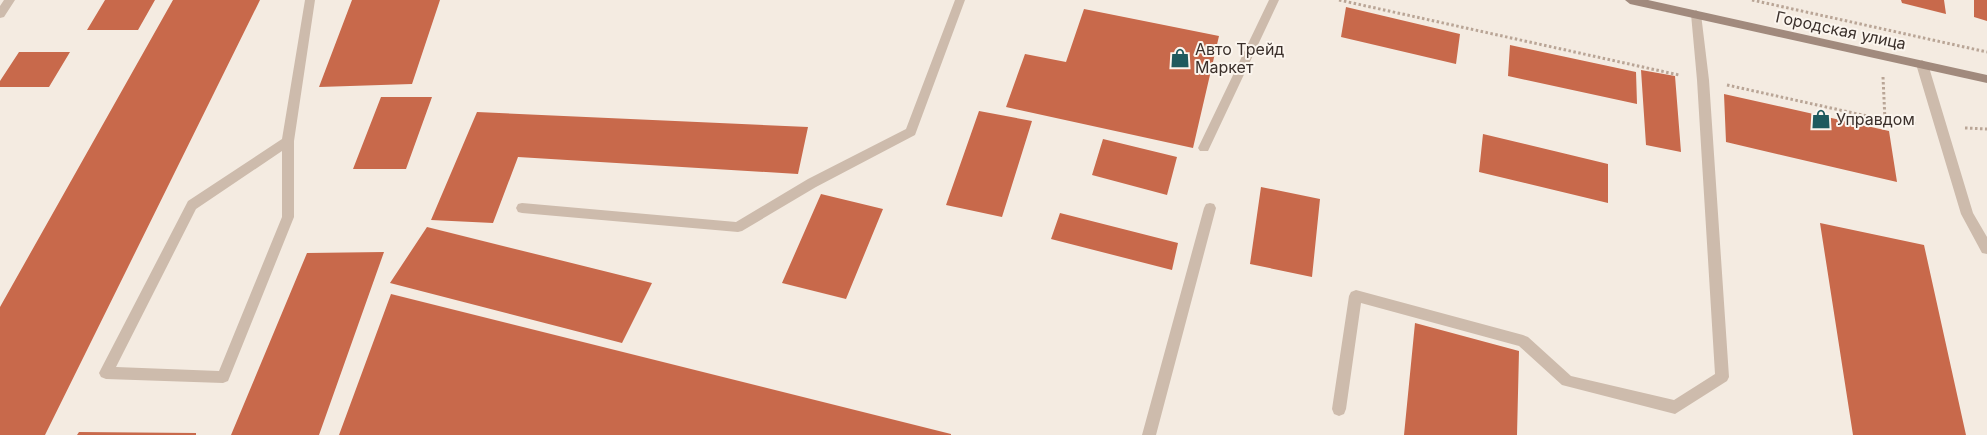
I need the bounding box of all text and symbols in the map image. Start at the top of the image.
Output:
street label: Городская улица [1774,6,1908,54]
place label: Авто Трейд Маркет [1195,39,1284,77]
shop icon: Авто Трейд Маркет [1169,47,1191,69]
shop icon: Управдом [1810,108,1832,130]
place label: Управдом [1836,109,1915,129]

